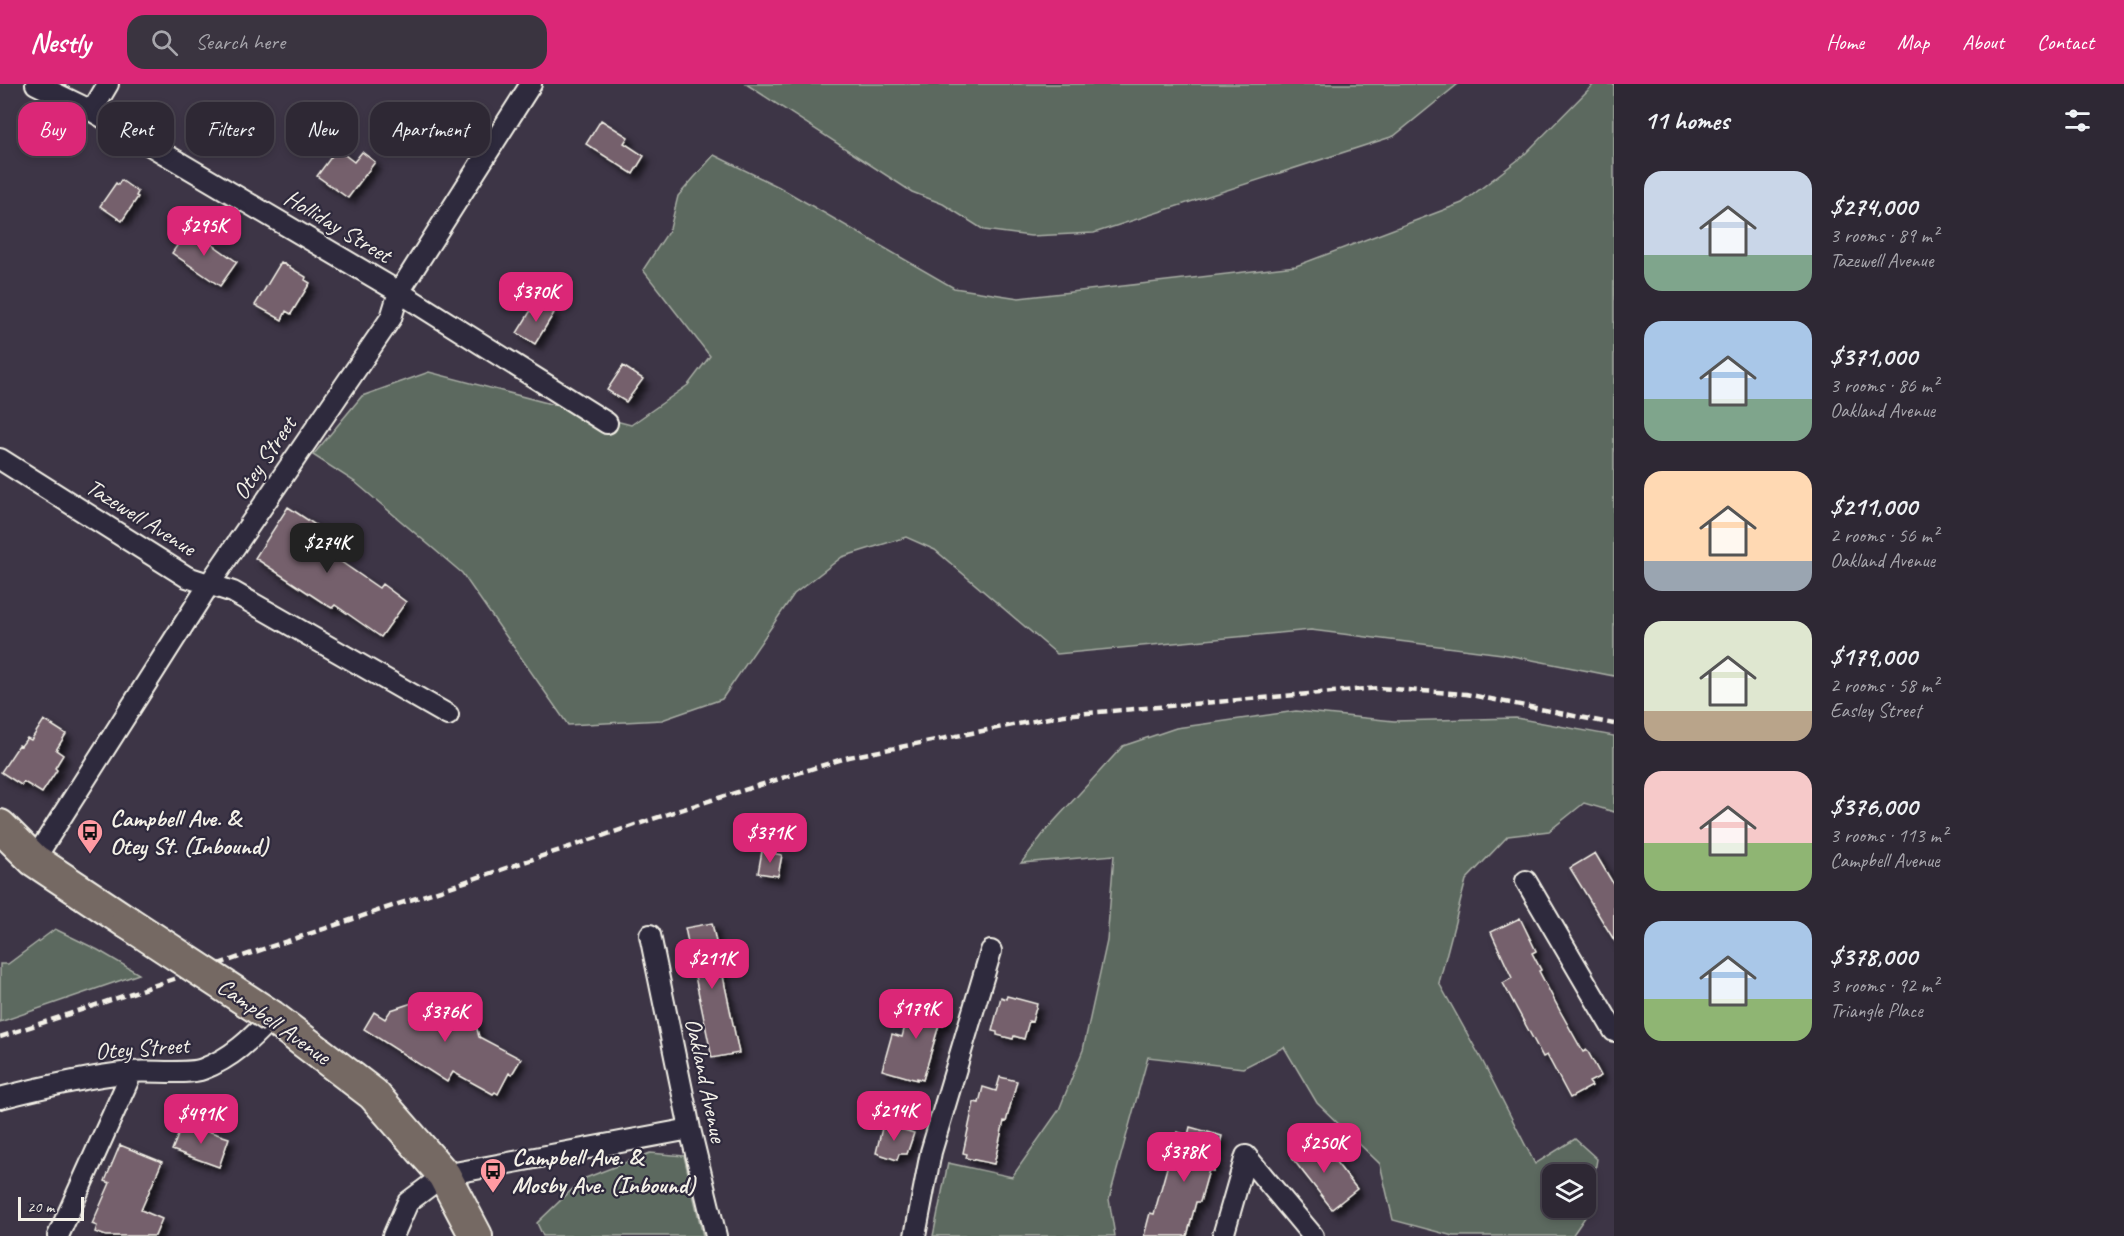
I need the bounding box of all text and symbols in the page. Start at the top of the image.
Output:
search box [127,15,547,69]
text: Nestly [30,25,91,60]
icon: search [148,26,181,59]
text: Search here [196,28,285,56]
text: Home [1826,29,1864,55]
text: Map [1897,29,1929,55]
text: About [1962,29,2004,55]
text: Contact [2037,29,2094,55]
chip: Buy [18,102,86,156]
chip: Rent [98,102,174,156]
chip: Filters [186,102,274,156]
chip: New [286,102,358,156]
chip: Apartment [370,102,490,156]
text: 11 homes [1644,104,1729,137]
icon: filters [2061,104,2094,137]
street label: Holliday Street [279,182,399,271]
text: $274,000 [1830,190,1917,223]
icon: home [1692,195,1764,267]
pin: $295K [162,206,246,257]
text: $295K [181,213,227,238]
text: 3 rooms · 89 m² [1830,223,1938,248]
text: Tazewell Avenue [1830,248,1933,273]
pin: $370K [494,272,578,323]
text: $370K [513,279,559,304]
text: $371,000 [1830,340,1917,373]
icon: home [1692,345,1764,417]
text: 3 rooms · 86 m² [1830,373,1938,398]
text: Oakland Avenue [1830,398,1935,423]
street label: Otey Street [225,409,304,505]
street label: Tazewell Avenue [80,471,203,564]
text: $211,000 [1830,490,1917,523]
icon: home [1692,495,1764,567]
pin: $274K [285,523,369,574]
text: 2 rooms · 56 m² [1830,523,1938,548]
text: $274K [304,530,350,555]
text: Oakland Avenue [1830,548,1935,573]
text: $179,000 [1830,640,1917,673]
icon: home [1692,645,1764,717]
text: 2 rooms · 58 m² [1830,673,1938,698]
text: Easley Street [1830,698,1921,723]
text: $376,000 [1830,790,1918,823]
icon: home [1692,795,1764,867]
place label: Campbell Ave. & Otey St. (Inbound) [110,803,270,861]
pin: $371K [728,813,812,864]
bus stop icon: Campbell Ave. & Otey St. (Inbound) [75,817,105,855]
text: $371K [747,820,793,845]
text: 3 rooms · 113 m² [1830,823,1947,848]
text: Campbell Avenue [1830,848,1940,873]
pin: $211K [670,939,754,990]
text: $378,000 [1830,940,1917,973]
icon: home [1692,945,1764,1017]
text: $211K [689,946,735,971]
street label: Campbell Avenue [212,971,338,1072]
text: 3 rooms · 92 m² [1830,973,1938,998]
pin: $179K [874,989,958,1040]
pin: $376K [403,992,487,1043]
text: $179K [893,996,939,1021]
text: Triangle Place [1830,998,1923,1023]
text: $376K [422,999,468,1024]
street label: Oakland Avenue [678,1015,734,1147]
street label: Otey Street [94,1030,192,1066]
pin: $214K [852,1091,936,1142]
pin: $491K [159,1094,243,1145]
text: $214K [871,1098,917,1123]
text: $491K [178,1101,224,1126]
pin: $250K [1282,1123,1366,1174]
text: $250K [1301,1130,1347,1155]
pin: $378K [1142,1132,1226,1183]
text: $378K [1161,1139,1207,1164]
place label: Campbell Ave. & Mosby Ave. (Inbound) [512,1142,697,1200]
bus stop icon: Campbell Ave. & Mosby Ave. (Inbound) [478,1156,508,1194]
map controls [1542,1164,1596,1218]
button: layers [1542,1164,1596,1218]
scale bar [18,1194,84,1222]
text: 20 m [27,1197,54,1217]

